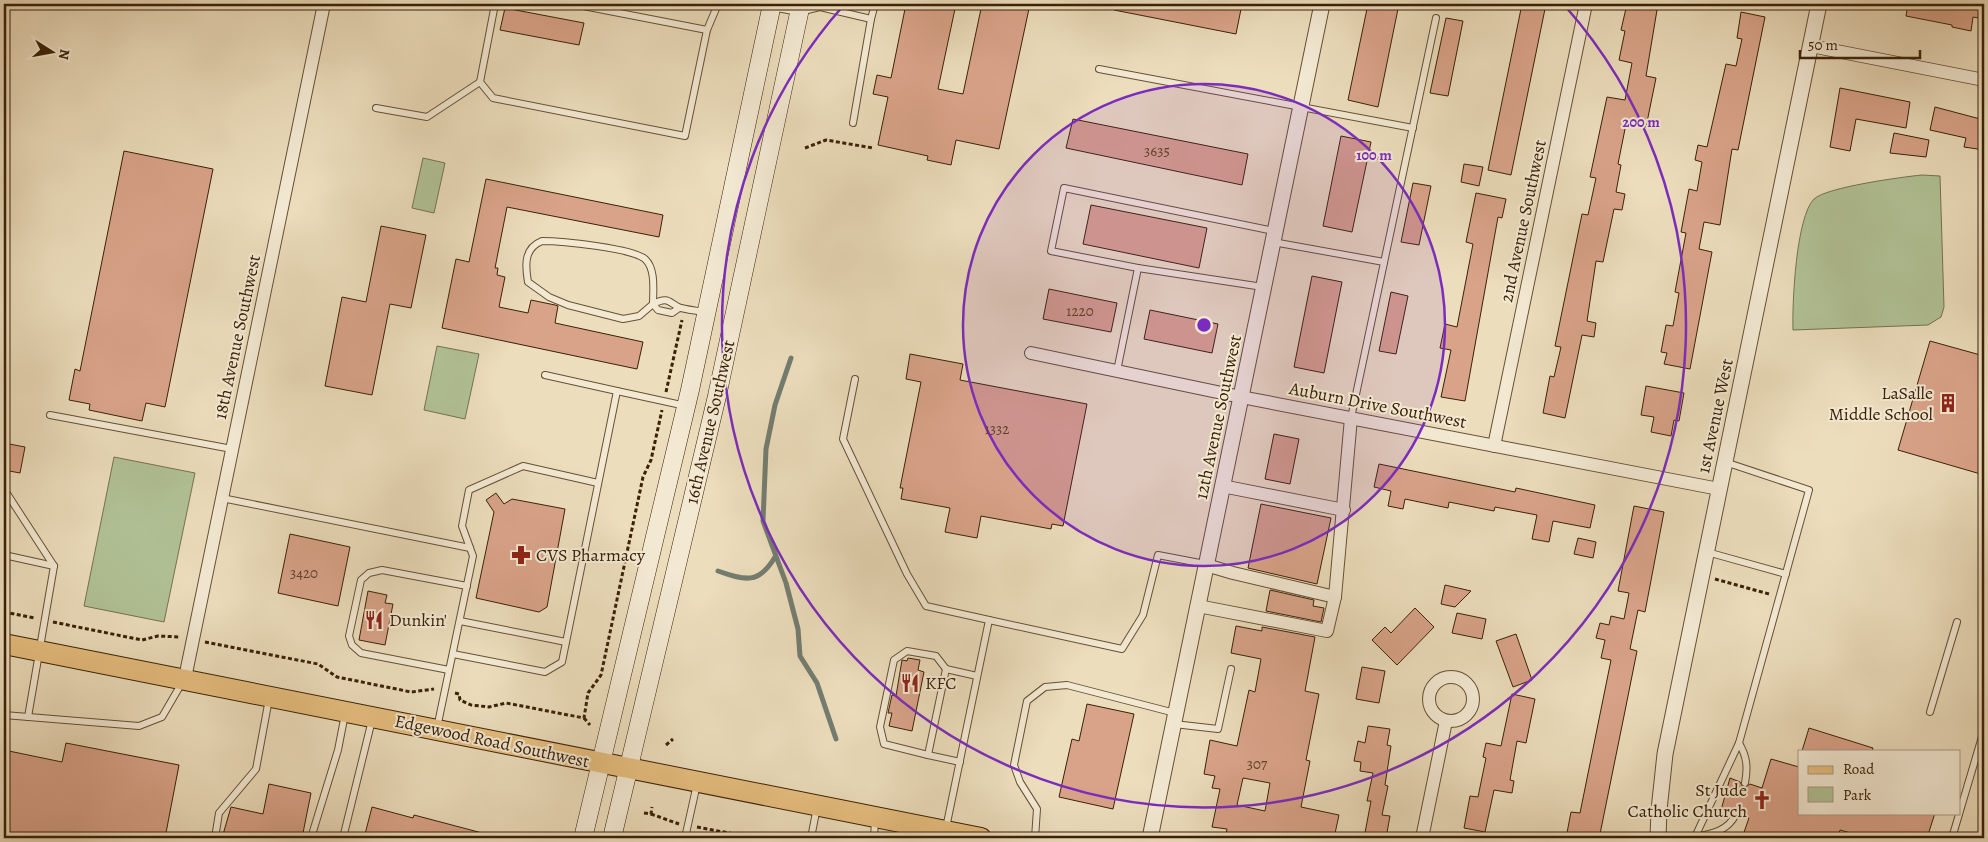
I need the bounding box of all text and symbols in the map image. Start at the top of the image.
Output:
north arrow [28,28,78,78]
scale bar [1800,28,1920,60]
text: 50 m [1808,35,1838,55]
text: N [54,48,75,61]
text: 200 m [1622,112,1660,132]
street label: 2nd Avenue Southwest [1494,137,1552,304]
house number: 3635 [1144,141,1170,161]
text: 100 m [1356,145,1392,165]
street label: 18th Avenue Southwest [208,252,266,422]
house number: 1220 [1066,301,1094,321]
centre of rings [1195,316,1213,334]
street label: 12th Avenue Southwest [1189,332,1247,502]
street label: 16th Avenue Southwest [679,338,741,506]
street label: 1st Avenue West [1691,356,1739,476]
street label: Auburn Drive Southwest [1286,376,1469,434]
place label: LaSalle Middle School [1829,381,1934,426]
building icon: LaSalle Middle School [1937,392,1959,414]
house number: 1332 [985,419,1009,439]
place label: CVS Pharmacy [536,543,646,567]
pharmacy icon: CVS Pharmacy [510,544,532,566]
house number: 3420 [290,563,318,583]
place label: Dunkin' [389,608,447,632]
restaurant icon: Dunkin' [363,609,385,631]
place label: KFC [925,671,957,695]
restaurant icon: KFC [899,672,921,694]
street label: Edgewood Road Southwest [393,709,592,773]
legend [1798,750,1960,814]
house number: 307 [1247,754,1268,774]
text: Road [1843,759,1875,779]
place label: St Jude Catholic Church [1628,778,1747,823]
text: Park [1843,785,1872,805]
church icon: St Jude Catholic Church [1751,789,1773,811]

